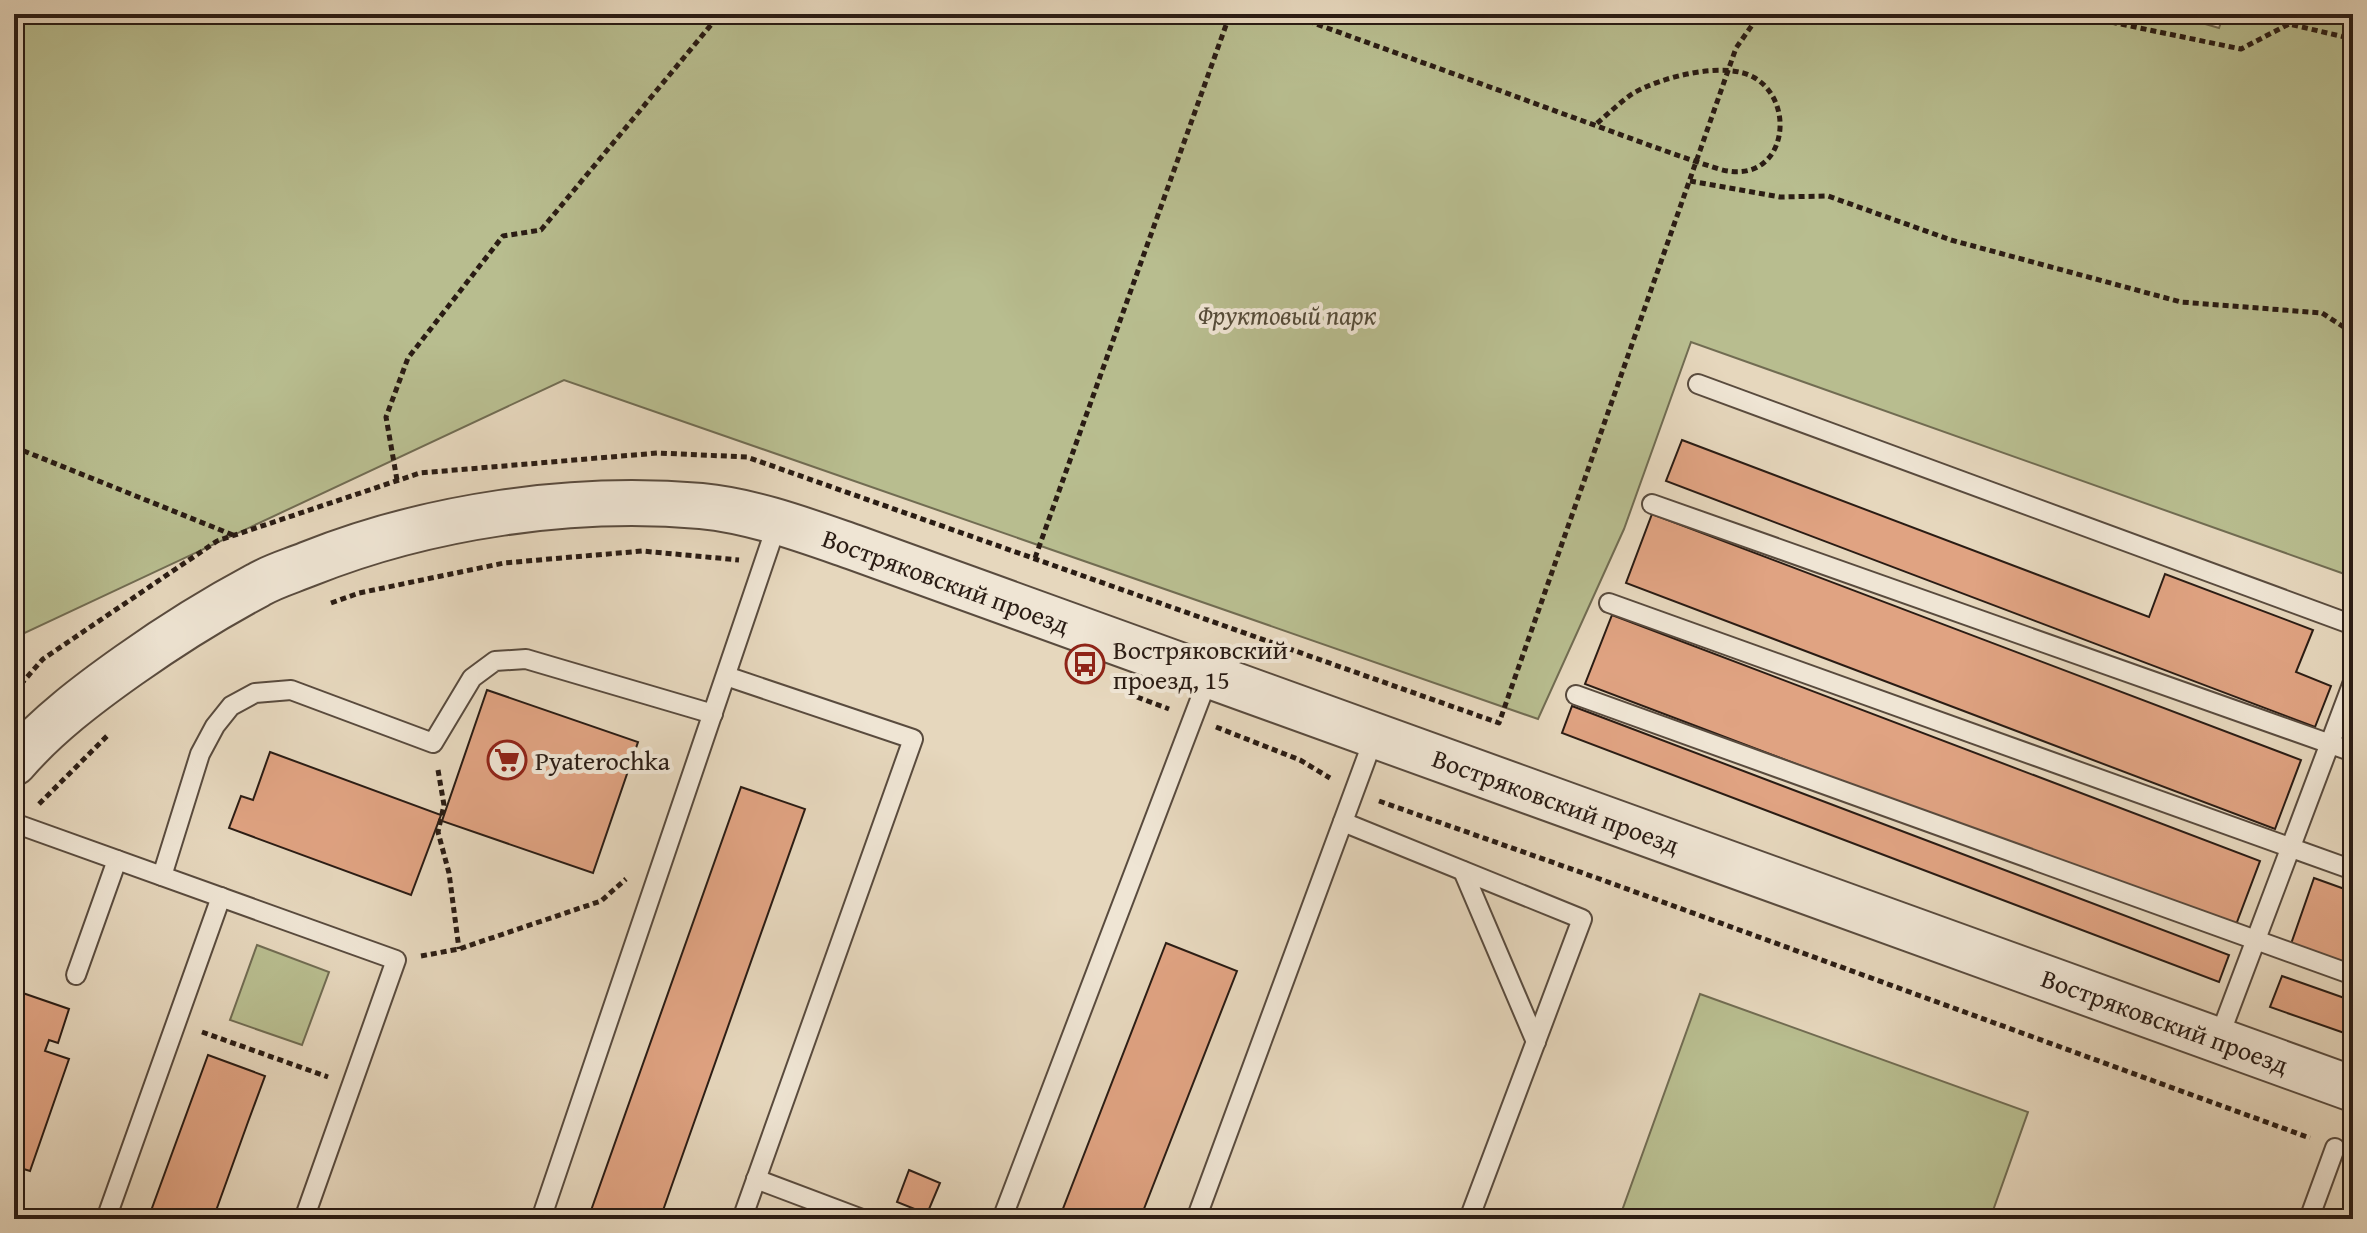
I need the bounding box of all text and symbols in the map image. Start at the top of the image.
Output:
park label: Фруктовый парк [1197,295,1377,334]
street label: Востряковский проезд [817,518,1075,644]
place label: Востряковский проезд, 15 [1113,630,1288,699]
bus stop icon: Востряковский проезд, 15 [1064,643,1106,685]
street label: Востряковский проезд [1427,738,1685,864]
supermarket icon: Pyaterochka [486,739,528,781]
place label: Pyaterochka [535,741,671,780]
street label: Востряковский проезд [2036,958,2294,1084]

